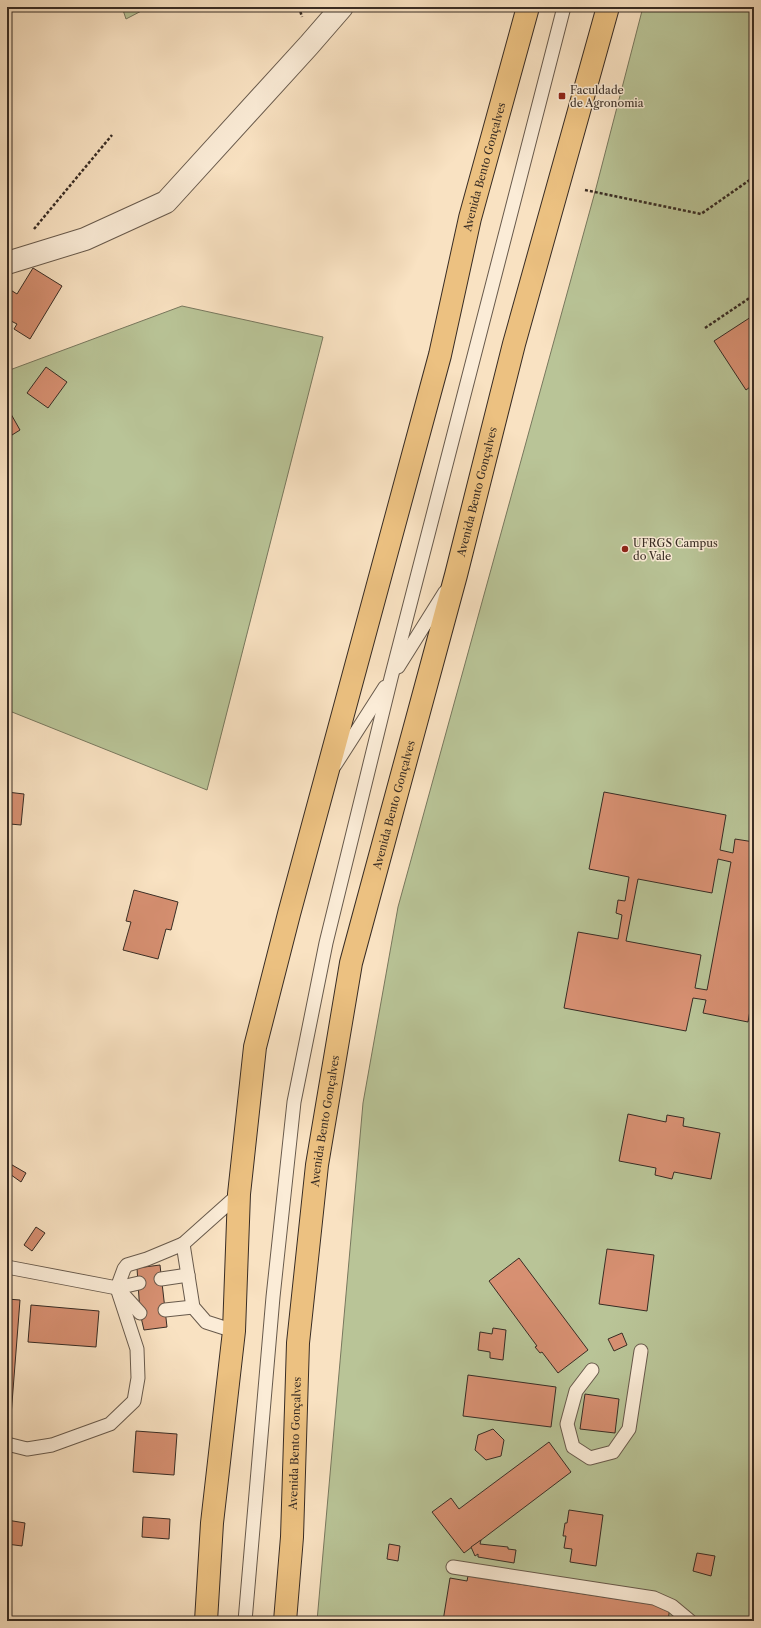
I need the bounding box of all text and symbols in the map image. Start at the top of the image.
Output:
place label: Faculdade de Agronomia [570,83,644,110]
marker: Faculdade de Agronomia [557,91,567,101]
street label: Avenida Bento Gonçalves [460,101,509,234]
street label: Avenida Bento Gonçalves [454,425,500,559]
place label: UFRGS Campus do Vale [633,536,718,563]
marker: UFRGS Campus do Vale [620,544,630,554]
street label: Avenida Bento Gonçalves [369,739,418,872]
street label: Avenida Bento Gonçalves [308,1054,342,1189]
street label: Avenida Bento Gonçalves [286,1376,304,1511]

